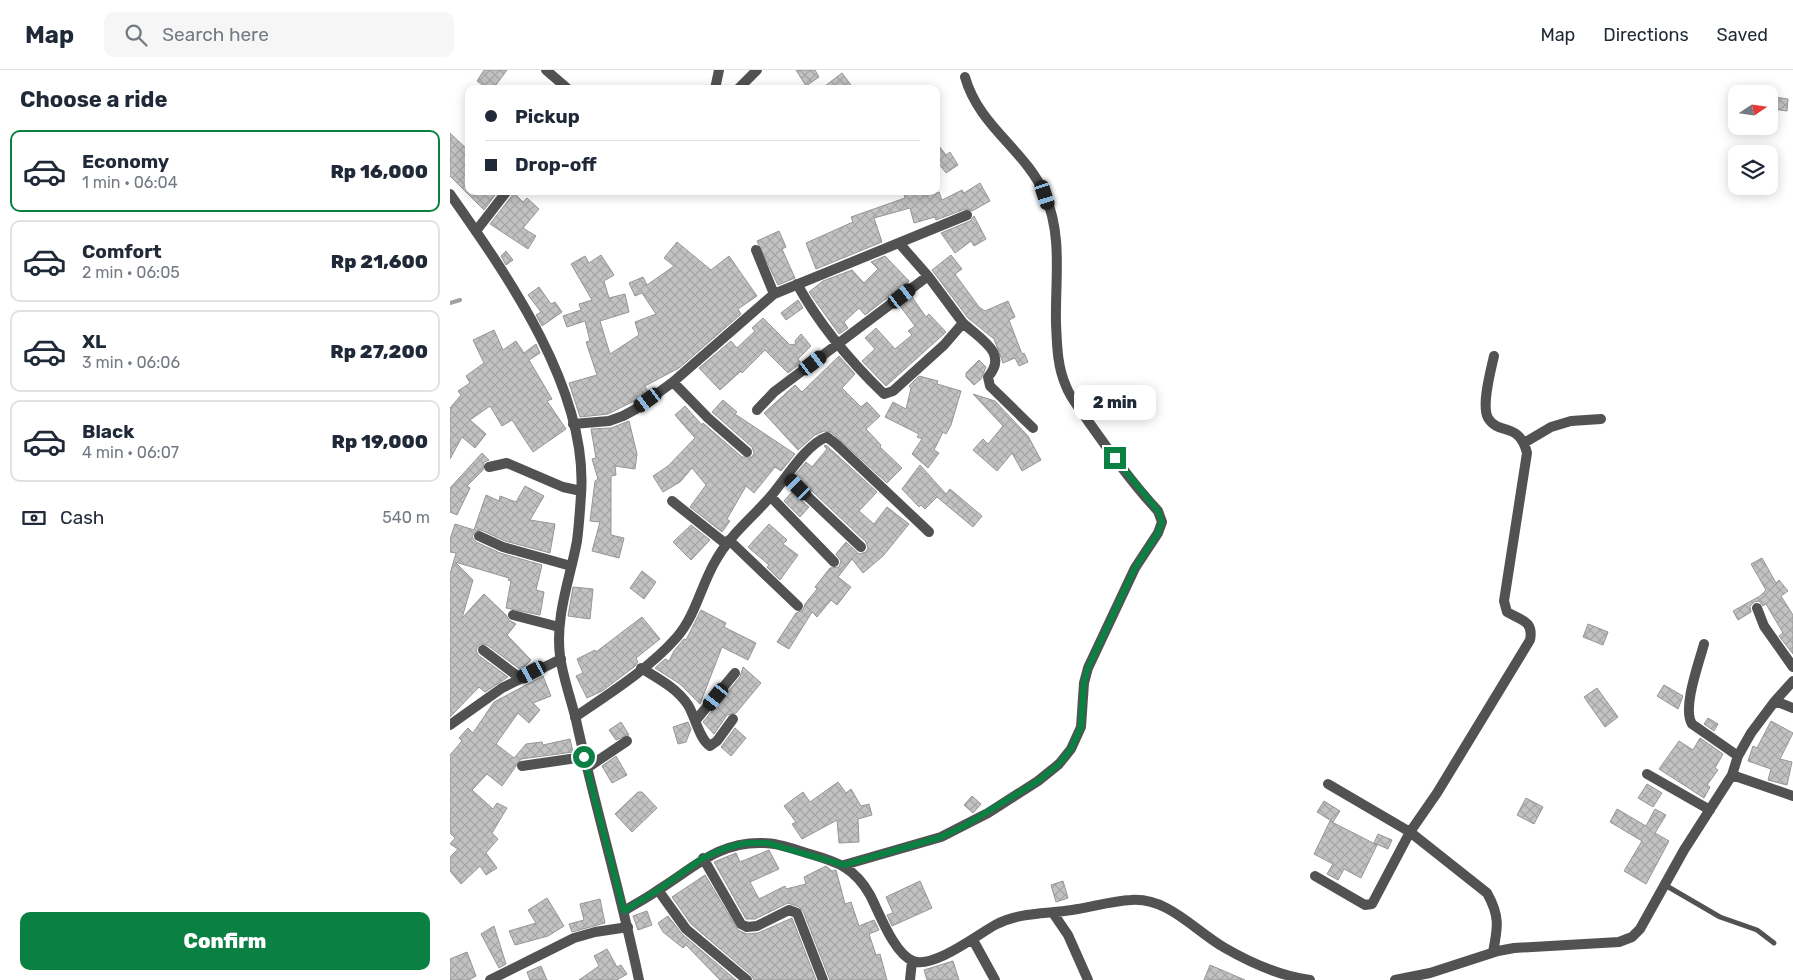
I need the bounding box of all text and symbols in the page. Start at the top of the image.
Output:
search box [104,12,454,57]
text: Map [25,21,74,49]
icon: search [122,21,150,49]
text: Search here [162,23,269,46]
text: Map [1540,24,1575,46]
text: Directions [1603,24,1689,46]
text: Saved [1717,24,1768,46]
north arrow [1728,85,1778,135]
map controls [1728,85,1778,195]
text: Choose a ride [20,86,167,113]
text: Pickup [515,105,580,128]
button: layers [1728,145,1778,195]
icon: car [22,149,67,194]
text: Economy [82,150,169,173]
text: Drop-off [515,153,597,176]
text: Rp 16,000 [330,160,428,183]
text: 1 min · 06:04 [82,173,178,192]
car [1033,178,1056,212]
icon: car [22,239,67,284]
text: Comfort [82,240,162,263]
text: Rp 21,600 [331,250,428,273]
text: 2 min · 06:05 [82,263,180,282]
car [885,281,918,311]
icon: car [22,329,67,374]
text: XL [82,330,106,353]
text: Rp 27,200 [330,340,428,363]
car [796,348,829,378]
text: 3 min · 06:06 [82,353,180,372]
car [631,385,664,415]
callout: 2 min [1074,386,1156,420]
text: 2 min [1093,393,1137,412]
icon: car [22,419,67,464]
text: Black [82,420,134,443]
text: Rp 19,000 [331,430,428,453]
text: 4 min · 06:07 [82,443,179,462]
route end [1104,447,1126,469]
car [782,471,813,503]
icon: cash [20,504,48,532]
text: Cash [60,506,104,529]
text: 540 m [382,508,430,527]
car [515,658,548,686]
car [700,681,731,713]
route start [573,746,595,768]
button: Confirm [20,912,430,970]

